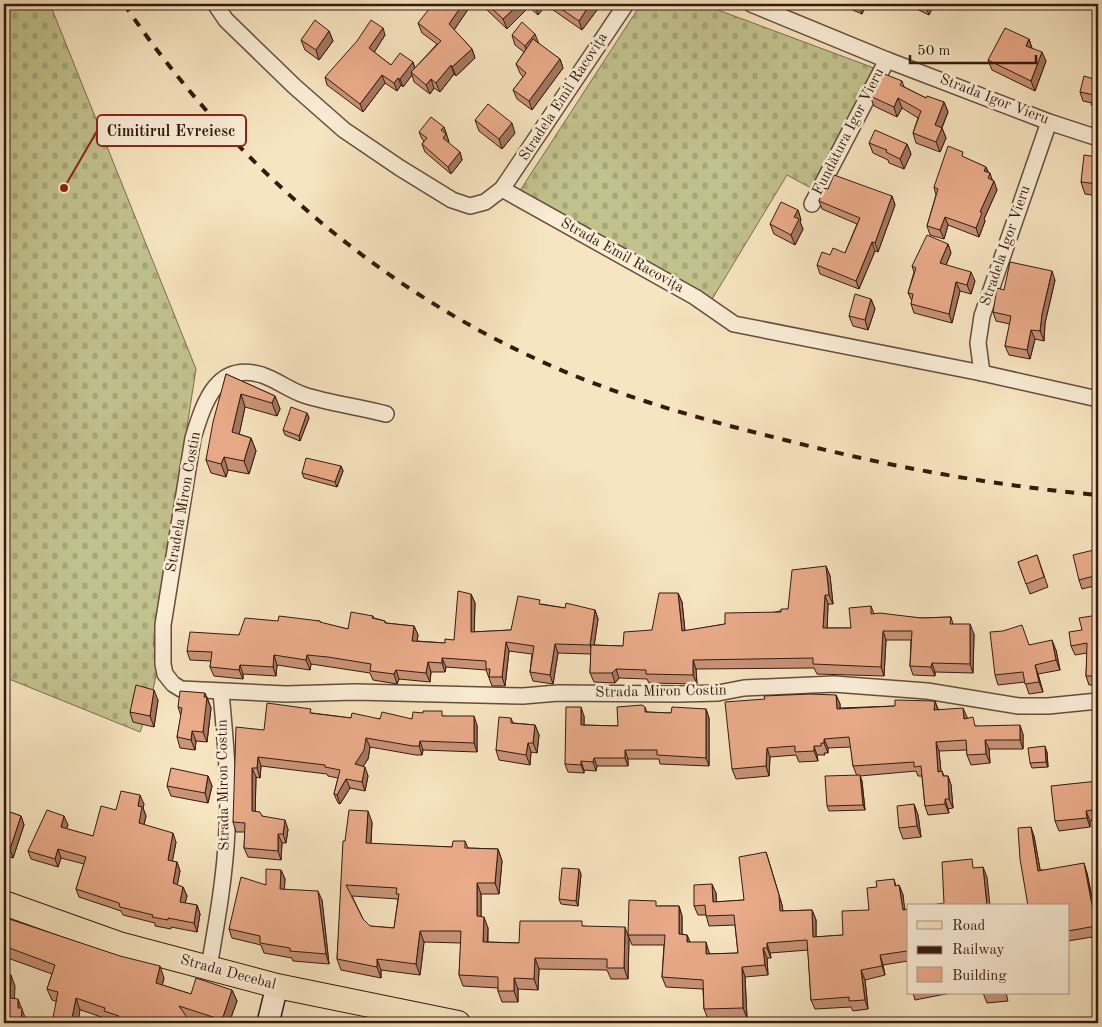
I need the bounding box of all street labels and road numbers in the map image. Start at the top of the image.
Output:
street label: Stradela Emil Racovița [517,30,611,164]
street label: Fundătura Igor Vieru [810,66,888,198]
street label: Strada Igor Vieru [937,72,1051,128]
street label: Stradela Igor Vieru [978,184,1034,308]
street label: Strada Emil Racovița [558,216,687,296]
street label: Stradela Miron Costin [164,431,204,573]
street label: Strada Miron Costin [595,683,727,701]
street label: Strada Miron Costin [215,719,233,851]
street label: Strada Decebal [178,953,278,993]

